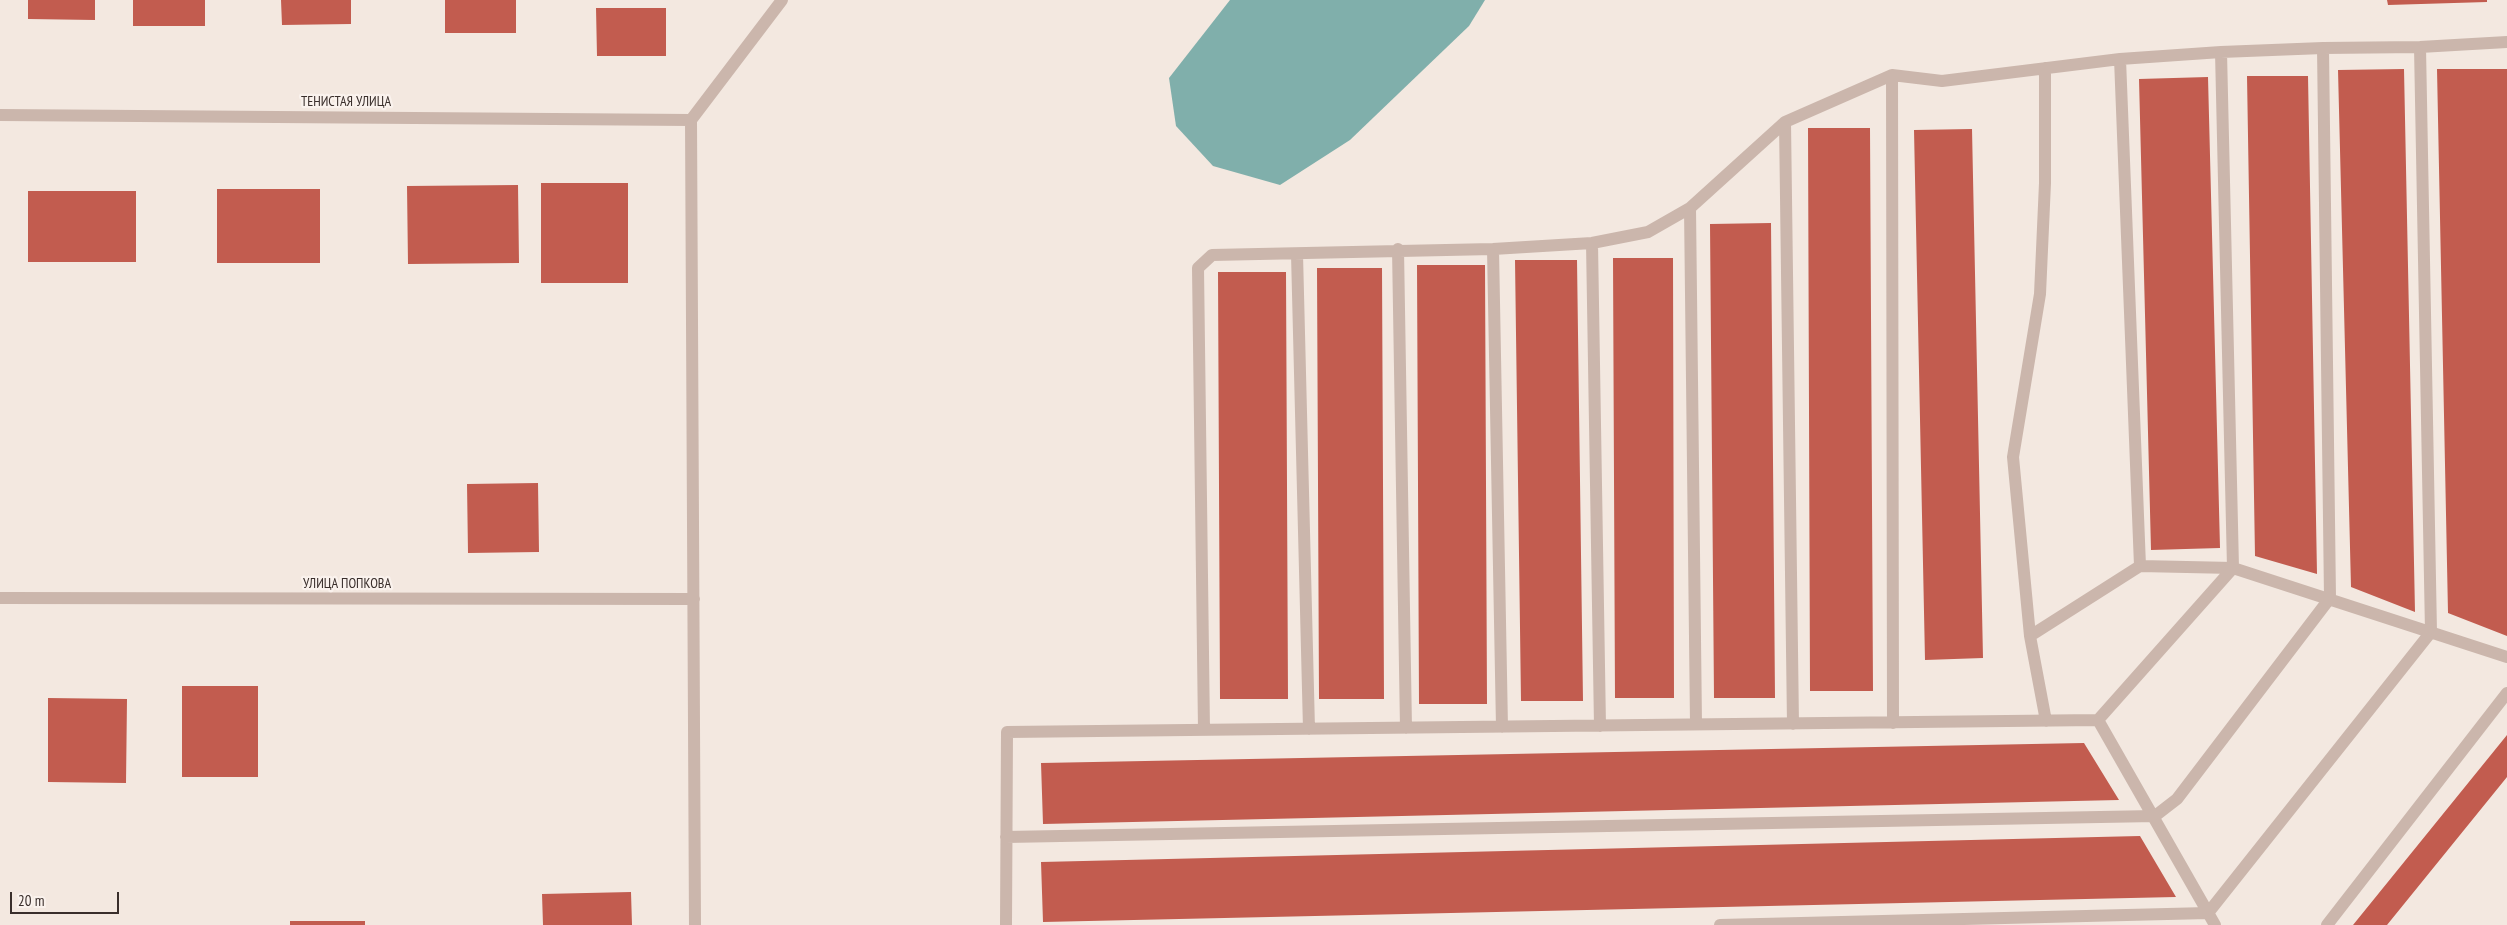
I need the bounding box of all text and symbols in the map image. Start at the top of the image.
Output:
street label: ТЕНИСТАЯ УЛИЦА [301,94,391,110]
street label: УЛИЦА ПОПКОВА [303,576,391,592]
scale bar [12,882,121,914]
text: 20 m [18,891,44,910]

